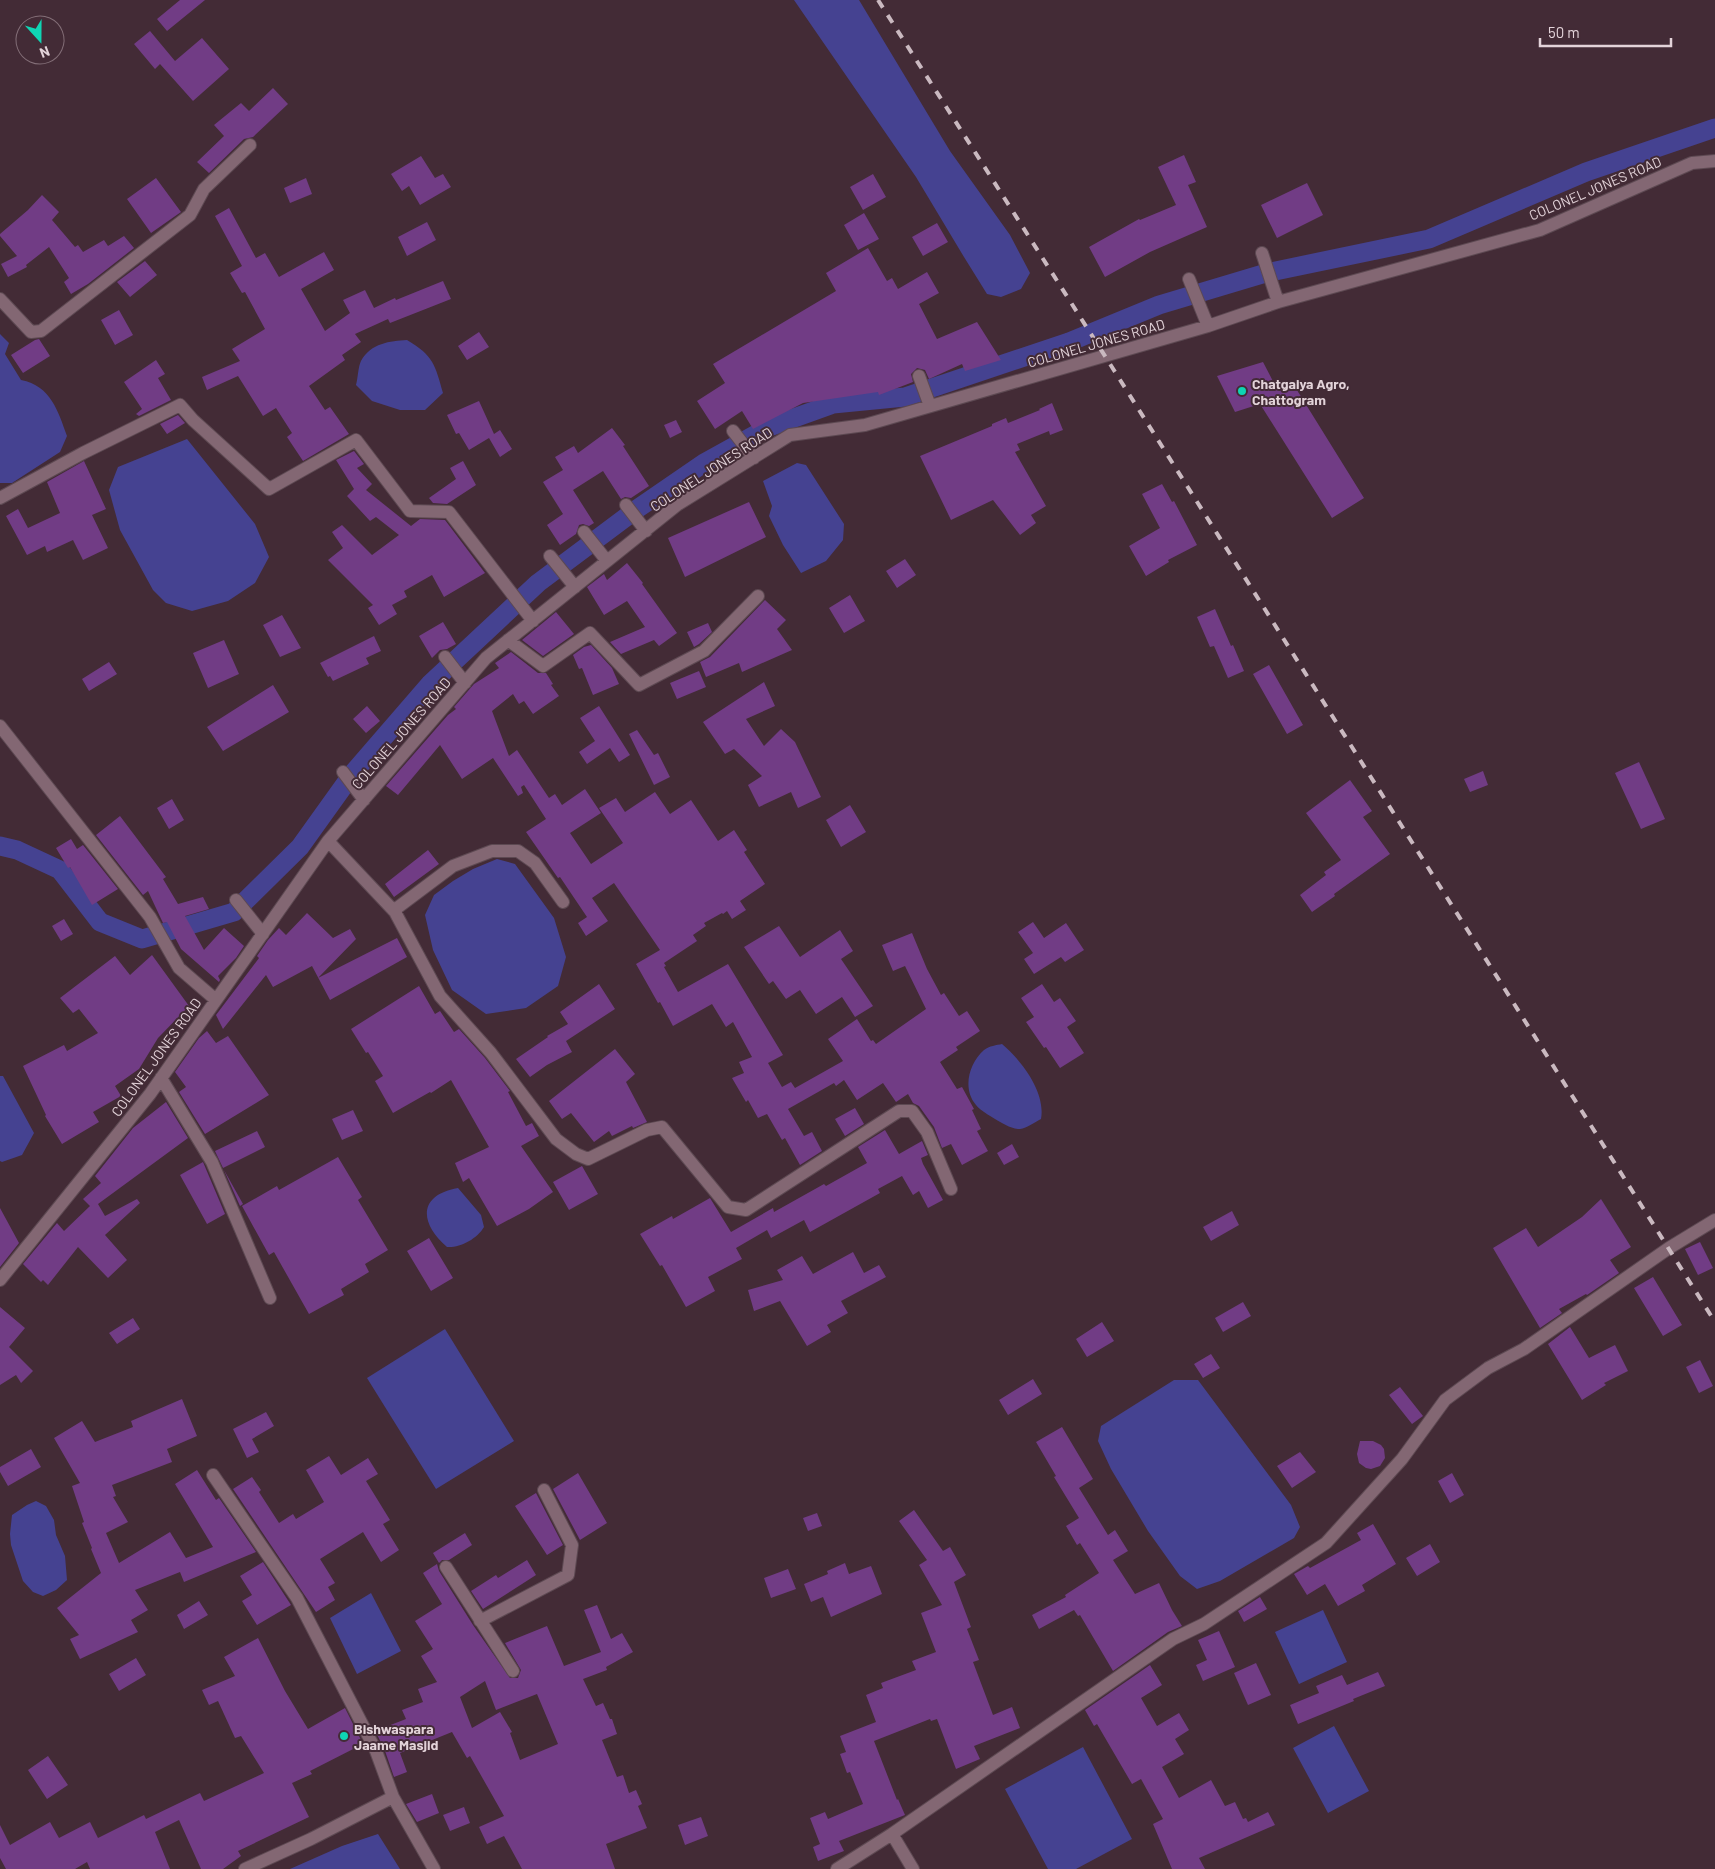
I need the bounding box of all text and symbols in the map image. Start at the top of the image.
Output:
north arrow [15,15,65,65]
scale bar [1540,15,1671,47]
text: 50 m [1548,23,1580,41]
text: N [37,43,52,62]
street label: COLONEL JONES ROAD [1526,152,1664,224]
street label: COLONEL JONES ROAD [1025,315,1167,371]
place label: Chatgaiya Agro, Chattogram [1252,375,1350,408]
marker: Chatgaiya Agro, Chattogram [1236,385,1248,397]
street label: COLONEL JONES ROAD [647,423,775,515]
street label: COLONEL JONES ROAD [348,674,454,792]
street label: COLONEL JONES ROAD [107,995,205,1119]
place label: Bishwaspara Jaame Masjid [354,1720,439,1753]
marker: Bishwaspara Jaame Masjid [338,1730,350,1742]

